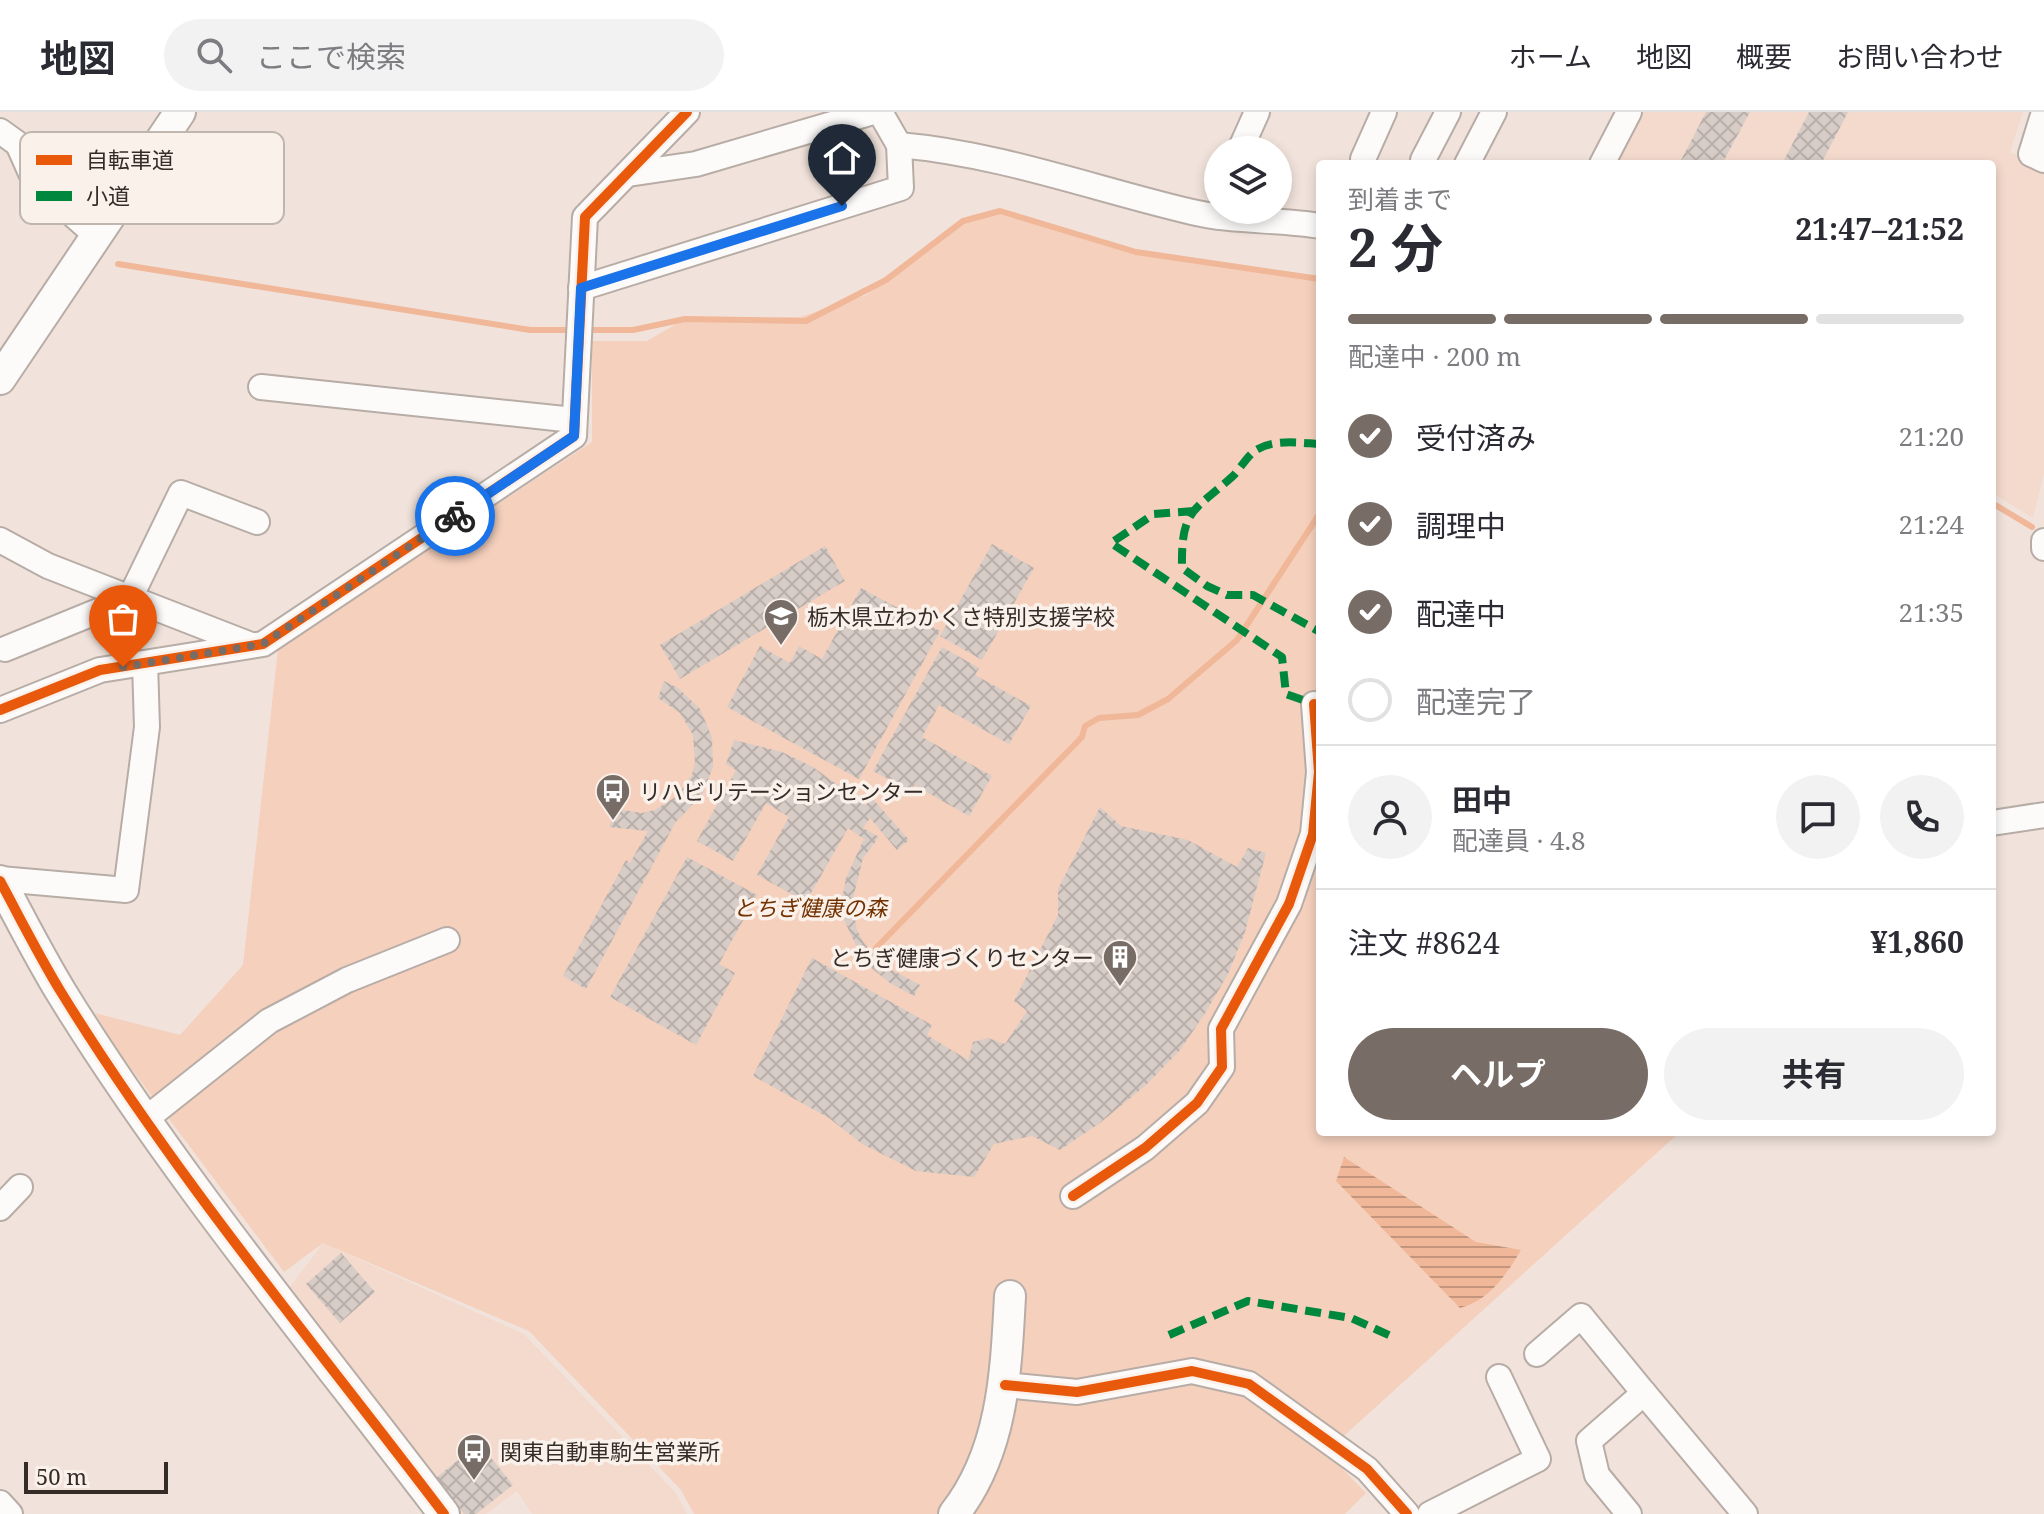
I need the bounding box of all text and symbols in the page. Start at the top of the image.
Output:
search box [164,19,724,91]
text: 地図 [40,31,116,83]
icon: search [192,33,236,77]
text: ここで検索 [256,36,406,77]
text: ホーム [1509,37,1592,75]
text: 地図 [1636,37,1692,75]
text: 概要 [1736,37,1792,75]
text: お問い合わせ [1836,37,2004,75]
pin [808,124,876,206]
legend [20,132,284,224]
icon: home [820,136,864,180]
map controls [1204,136,1292,224]
button: layers [1204,136,1292,224]
text: 自転車道 [86,144,174,174]
text: 小道 [86,180,130,210]
text: 到着まで [1348,181,1452,217]
text: 21:47–21:52 [1795,208,1964,249]
text: 2 分 [1348,211,1443,282]
text: 配達中 · 200 m [1348,338,1521,374]
icon: check [1348,414,1392,458]
text: 受付済み [1416,417,1536,458]
text: 21:20 [1898,418,1964,454]
courier [415,476,495,556]
icon: bike [433,494,477,538]
icon: check [1348,502,1392,546]
text: 調理中 [1416,505,1506,546]
text: 21:24 [1898,506,1964,542]
pin [89,585,157,667]
icon: check [1348,590,1392,634]
text: 配達中 [1416,593,1506,634]
text: 21:35 [1898,594,1964,630]
icon: bag [101,597,145,641]
school or university icon: 栃木県立わかくさ特別支援学校 [762,597,800,647]
place label: 栃木県立わかくさ特別支援学校 [807,601,1115,631]
text: 配達完了 [1416,681,1536,722]
bus stop icon: リハビリテーションセンター [594,772,632,822]
button: person [1348,775,1432,859]
button: chat [1776,775,1860,859]
button: phone [1880,775,1964,859]
place label: リハビリテーションセンター [639,776,925,806]
text: 田中 [1452,779,1512,820]
text: 配達員 · 4.8 [1452,822,1586,858]
park label: とちぎ健康の森 [733,892,889,922]
text: ¥1,860 [1870,921,1964,962]
text: 注文 #8624 [1348,922,1500,963]
building icon: とちぎ健康づくりセンター [1101,938,1139,988]
place label: とちぎ健康づくりセンター [830,942,1094,972]
button: ヘルプ [1348,1028,1648,1120]
button: 共有 [1664,1028,1964,1120]
bus stop icon: 関東自動車駒生営業所 [455,1432,493,1482]
place label: 関東自動車駒生営業所 [500,1436,720,1466]
scale bar [24,1458,168,1494]
text: 50 m [36,1461,87,1491]

